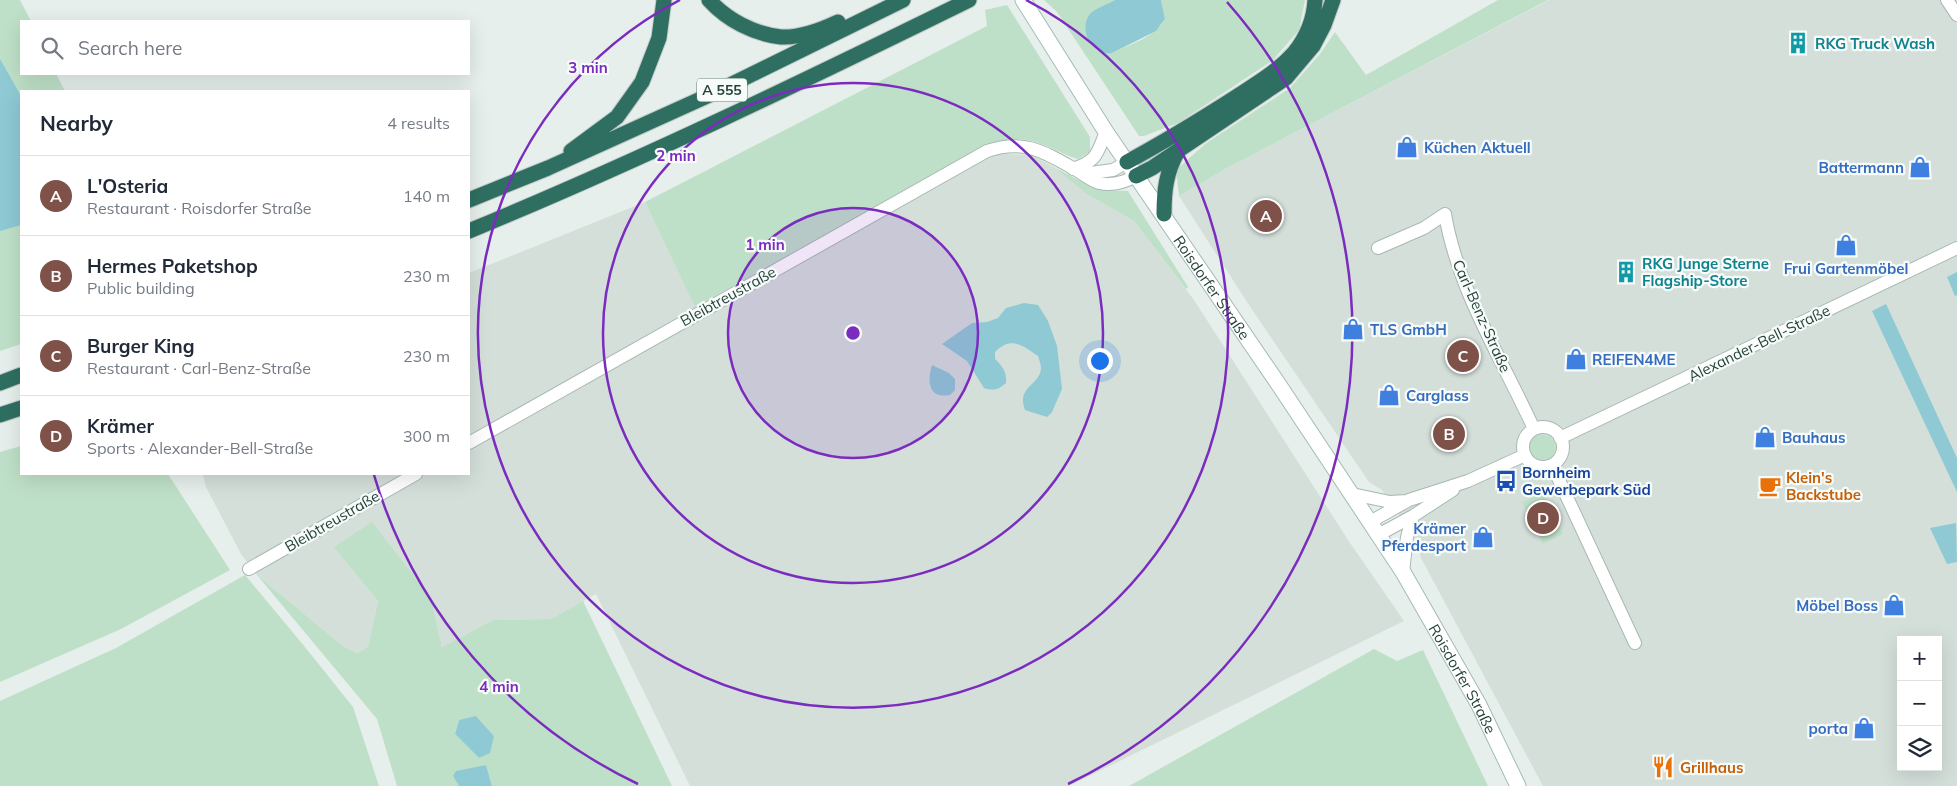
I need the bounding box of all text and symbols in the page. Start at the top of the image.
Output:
search box [20,20,470,75]
building icon: RKG Truck Wash [1785,30,1811,56]
icon: search [38,34,66,62]
place label: RKG Truck Wash [1815,34,1935,53]
text: Search here [78,36,182,60]
text: 3 min [568,58,608,77]
road number: A 555 [697,78,747,102]
text: Nearby [40,110,113,136]
text: 4 results [387,113,450,133]
shop icon: Küchen Aktuell [1394,134,1420,160]
place label: Küchen Aktuell [1424,138,1531,157]
text: 2 min [656,146,696,165]
shop icon: Battermann [1907,154,1933,180]
place label: Battermann [1818,158,1904,177]
text: L'Osteria [87,174,168,198]
text: A [50,186,62,206]
text: 140 m [403,186,450,206]
pin: A [1250,197,1282,235]
text: Restaurant · Roisdorfer Straße [87,198,312,218]
street label: Roisdorfer Straße [1170,231,1255,343]
shop icon: Frui Gartenmöbel [1833,232,1859,258]
text: 1 min [745,235,785,254]
text: Hermes Paketshop [87,254,258,278]
place label: RKG Junge Sterne Flagship-Store [1642,254,1769,290]
street label: Carl-Benz-Straße [1449,257,1515,375]
building icon: RKG Junge Sterne Flagship-Store [1613,259,1639,285]
place label: Frui Gartenmöbel [1784,259,1908,278]
street label: Bleibtreustraße [677,262,779,330]
text: B [50,266,62,286]
text: 230 m [403,266,450,286]
text: Public building [87,278,195,298]
street label: Alexander-Bell-Straße [1685,300,1833,386]
shop icon: TLS GmbH [1340,316,1366,342]
place label: TLS GmbH [1370,320,1447,339]
centre of rings [844,324,862,342]
text: Burger King [87,334,195,358]
pin: C [1447,337,1479,375]
text: C [51,346,61,366]
text: 230 m [403,346,450,366]
shop icon: REIFEN4ME [1563,346,1589,372]
your location [1087,348,1113,374]
place label: REIFEN4ME [1592,350,1676,369]
text: Restaurant · Carl-Benz-Straße [87,358,311,378]
shop icon: Carglass [1376,382,1402,408]
place label: Carglass [1406,386,1469,405]
text: Krämer [87,414,154,438]
pin: B [1433,415,1465,453]
shop icon: Bauhaus [1752,424,1778,450]
text: D [50,426,62,446]
text: 300 m [403,426,450,446]
place label: Bauhaus [1782,428,1845,447]
text: Sports · Alexander-Bell-Straße [87,438,313,458]
place label: Bornheim Gewerbepark Süd [1522,463,1651,499]
bus stop icon: Bornheim Gewerbepark Süd [1493,468,1519,494]
place label: Klein's Backstube [1786,468,1861,504]
cafe icon: Klein's Backstube [1757,473,1783,499]
street label: Bleibtreustraße [281,486,383,556]
pin: D [1527,499,1559,537]
place label: Krämer Pferdesport [1381,519,1466,555]
shop icon: Krämer Pferdesport [1470,524,1496,550]
shop icon: Möbel Boss [1881,592,1907,618]
place label: Möbel Boss [1796,596,1878,615]
street label: Roisdorfer Straße [1425,620,1501,736]
map controls [1897,636,1942,771]
button: + [1897,636,1942,681]
text: 4 min [479,677,519,696]
button: − [1897,681,1942,726]
shop icon: porta [1851,715,1877,741]
place label: porta [1809,719,1848,738]
button: layers [1897,726,1942,771]
restaurant icon: Grillhaus [1650,754,1676,780]
place label: Grillhaus [1680,758,1744,777]

